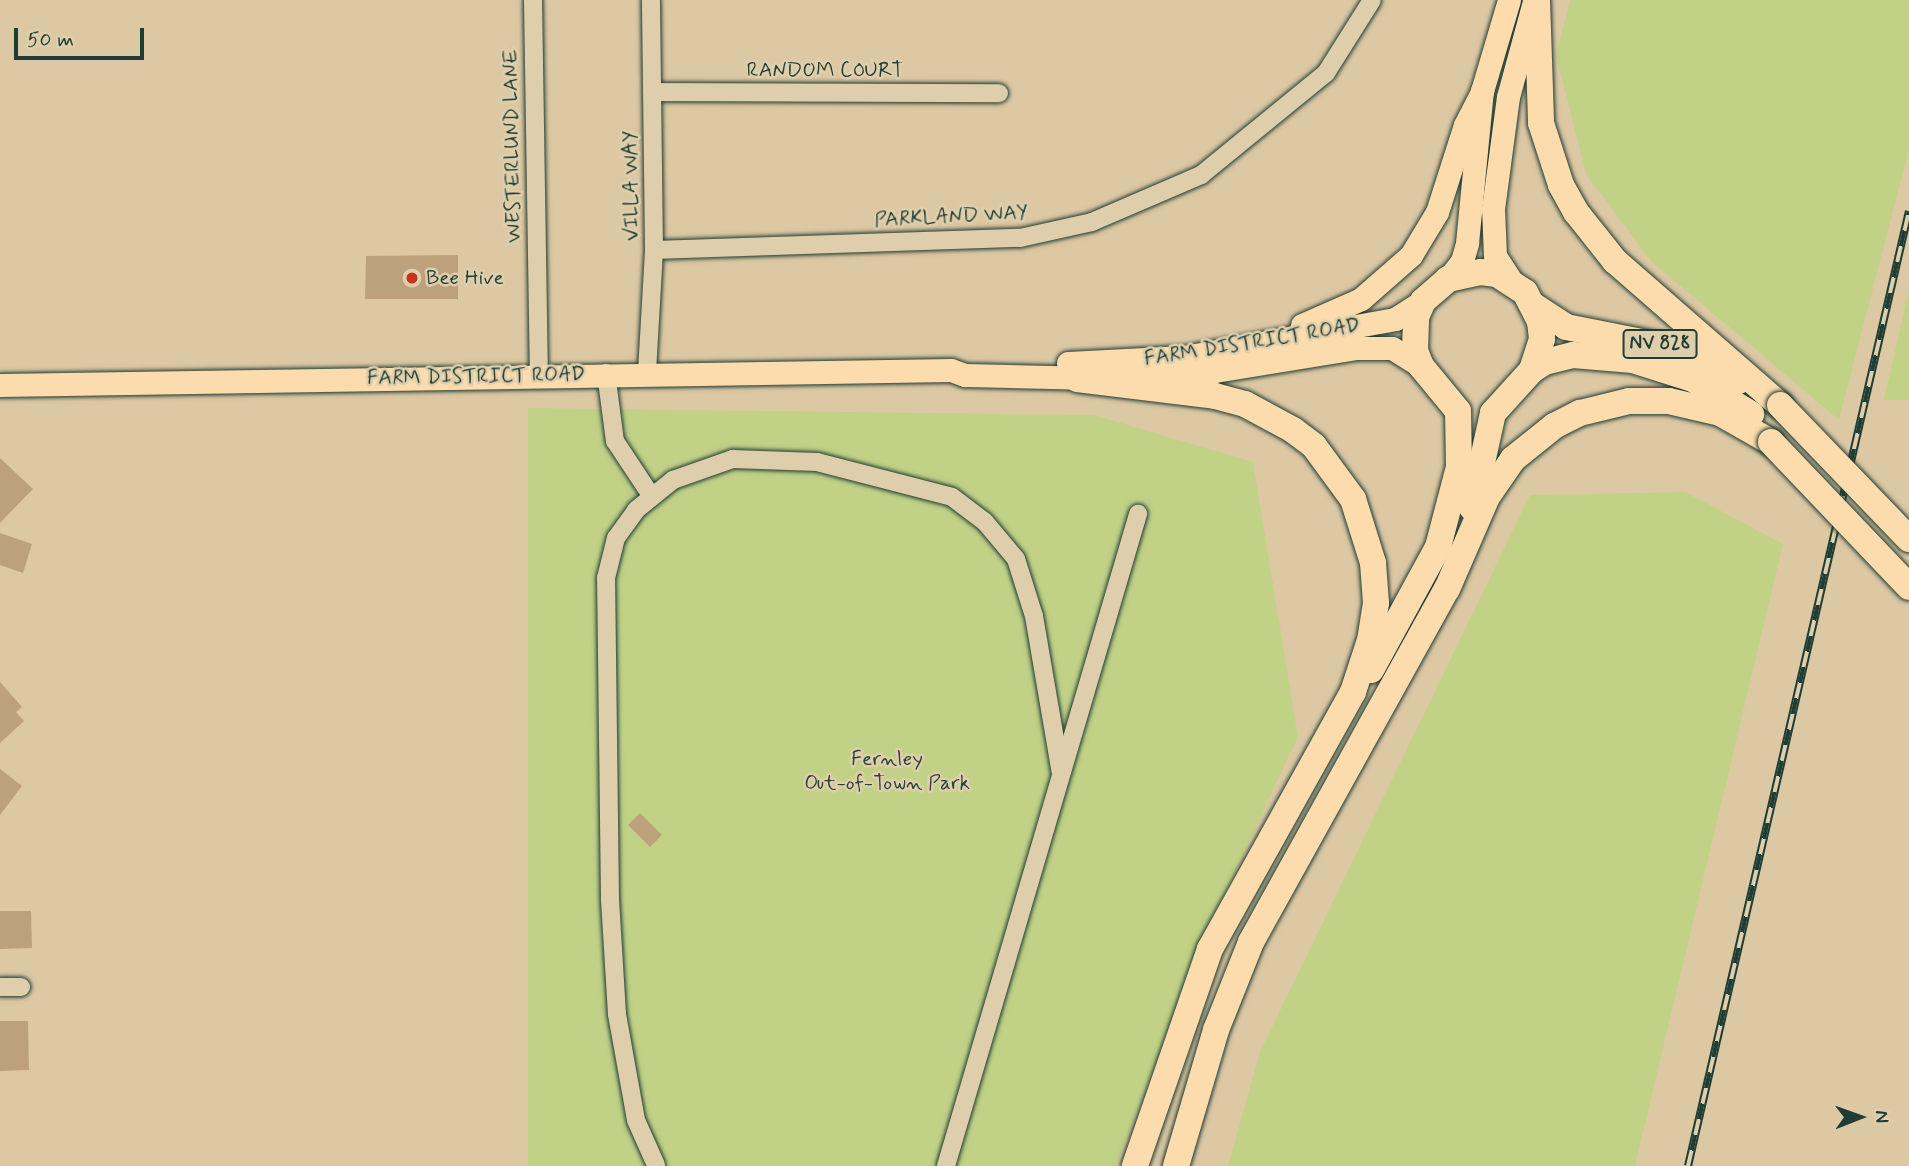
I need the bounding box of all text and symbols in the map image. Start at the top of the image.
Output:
scale bar [18,14,147,58]
text: 50 m [27,26,74,54]
street label: WESTERLUND LANE [498,48,526,244]
street label: RANDOM COURT [745,57,905,83]
street label: VILLA WAY [617,131,645,241]
street label: PARKLAND WAY [874,199,1028,233]
place label: Bee Hive [426,265,503,291]
marker: Bee Hive [404,270,420,286]
street label: FARM DISTRICT ROAD [1142,312,1362,372]
road number: NV 828 [1622,328,1698,360]
street label: FARM DISTRICT ROAD [367,361,585,391]
park label: Fernley Out-of-Town Park [804,746,970,796]
north arrow [1825,1082,1895,1152]
text: N [1869,1110,1894,1123]

